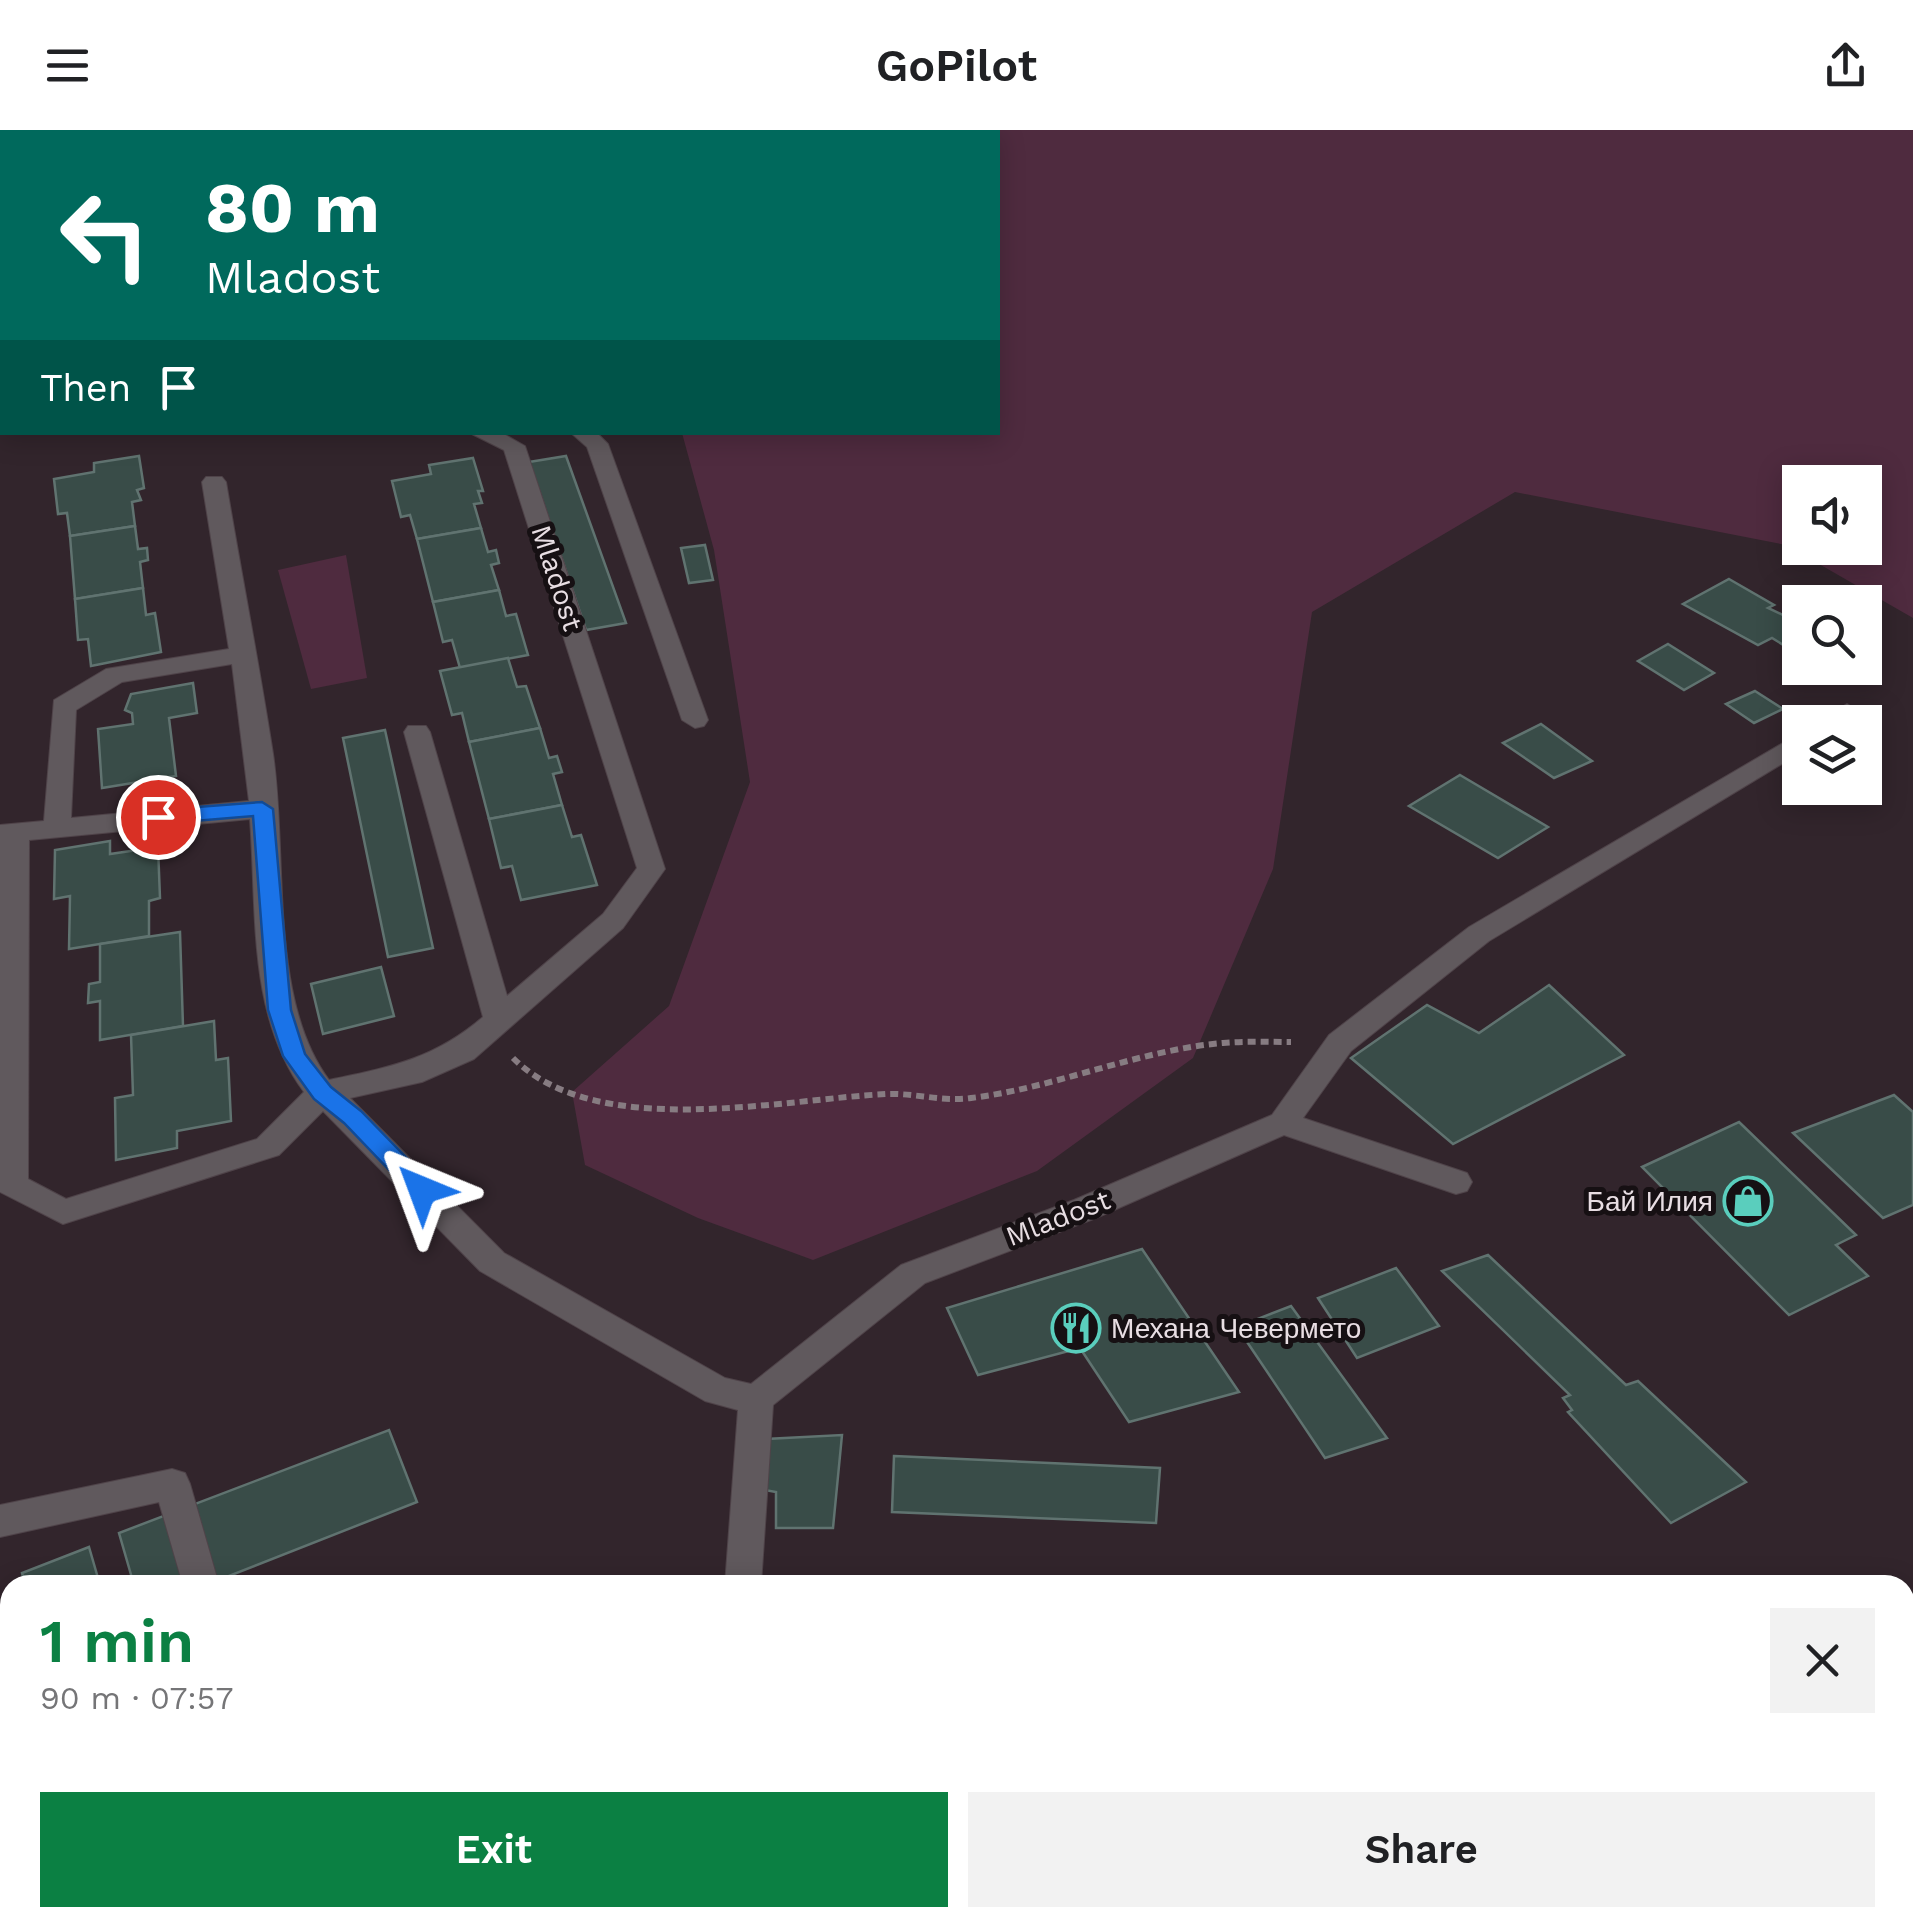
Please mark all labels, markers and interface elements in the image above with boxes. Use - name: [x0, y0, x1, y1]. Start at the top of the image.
- icon: menu: [40, 38, 95, 93]
- icon: share: [1818, 38, 1873, 93]
- text: GoPilot: [876, 39, 1037, 92]
- text: 80 m: [205, 167, 380, 249]
- icon: left: [40, 170, 170, 300]
- text: Mladost: [205, 251, 380, 304]
- icon: arrive: [151, 360, 206, 415]
- text: Then: [40, 366, 131, 410]
- map controls: [1782, 465, 1882, 805]
- button: sound: [1782, 465, 1882, 565]
- street label: Mladost: [524, 521, 590, 635]
- button: search: [1782, 585, 1882, 685]
- button: layers: [1782, 705, 1882, 805]
- pin: [116, 775, 201, 860]
- icon: arrive: [131, 790, 186, 845]
- position arrow: [370, 1138, 474, 1242]
- shop icon: Бай Илия: [1722, 1175, 1774, 1227]
- street label: Mladost: [1001, 1183, 1115, 1253]
- place label: Бай Илия: [1587, 1185, 1713, 1218]
- restaurant icon: Механа Чевермето: [1050, 1302, 1102, 1354]
- place label: Механа Чевермето: [1111, 1312, 1361, 1345]
- text: 1 min: [40, 1606, 194, 1677]
- button: close: [1770, 1608, 1875, 1713]
- text: 90 m · 07:57: [40, 1679, 233, 1717]
- button: Exit: [40, 1792, 948, 1907]
- button: Share: [968, 1792, 1875, 1907]

